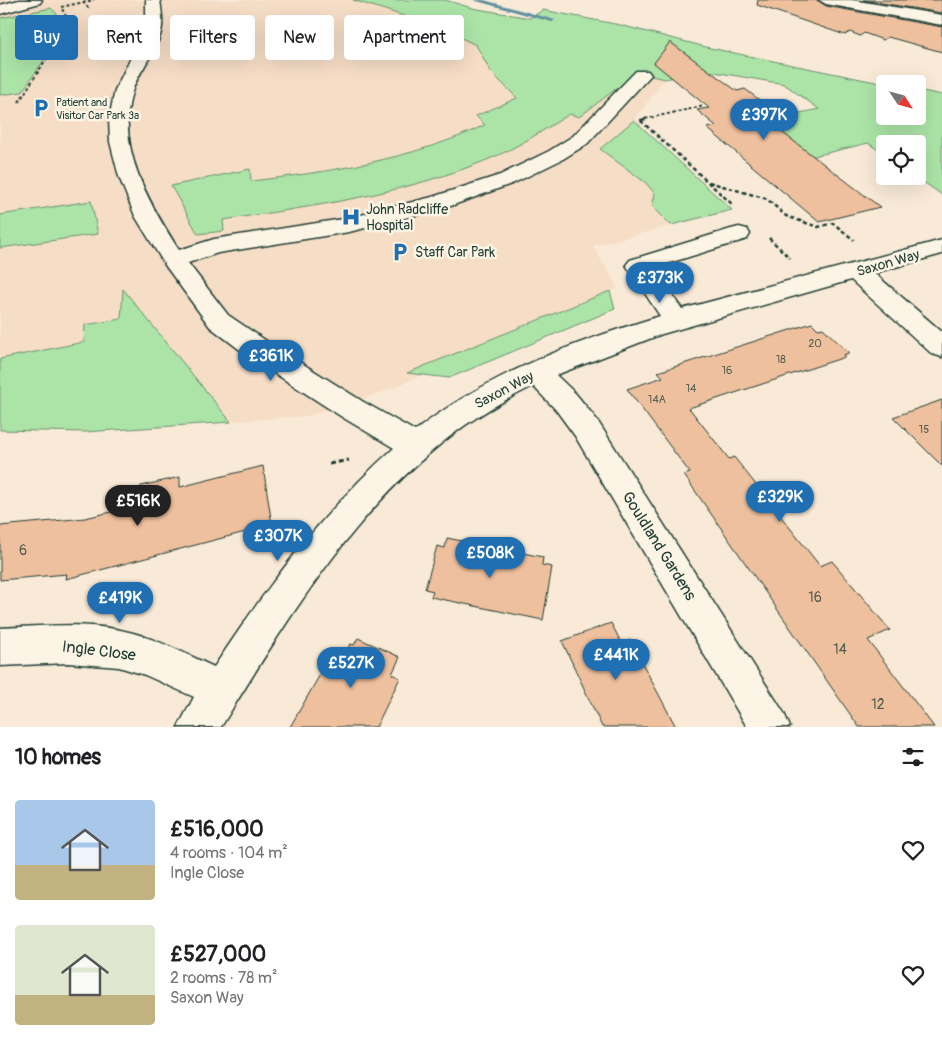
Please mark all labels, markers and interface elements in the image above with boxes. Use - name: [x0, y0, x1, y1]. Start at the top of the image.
- chip: Buy: [15, 15, 78, 60]
- chip: Rent: [88, 15, 160, 60]
- chip: Filters: [170, 15, 255, 60]
- chip: New: [265, 15, 334, 60]
- chip: Apartment: [344, 15, 464, 60]
- north arrow: [876, 75, 926, 125]
- map controls: [876, 75, 926, 185]
- place label: Patient and Visitor Car Park 3a: [56, 96, 139, 122]
- parking icon: Patient and Visitor Car Park 3a: [30, 97, 52, 119]
- pin: £397K: [729, 98, 799, 141]
- text: £397K: [741, 105, 787, 125]
- button: locate: [876, 135, 926, 185]
- place label: John Radcliffe Hospital: [366, 201, 448, 234]
- hospital icon: John Radcliffe Hospital: [340, 206, 362, 228]
- parking icon: Staff Car Park: [389, 241, 411, 263]
- place label: Staff Car Park: [415, 244, 495, 261]
- street label: Saxon Way: [855, 246, 921, 280]
- pin: £373K: [625, 262, 695, 304]
- text: £373K: [637, 268, 683, 288]
- house number: 20: [808, 337, 822, 350]
- pin: £361K: [236, 340, 306, 382]
- text: £361K: [249, 346, 293, 366]
- house number: 18: [776, 353, 786, 366]
- house number: 16: [722, 364, 732, 377]
- street label: Saxon Way: [472, 367, 536, 413]
- house number: 14: [686, 382, 697, 395]
- house number: 14A: [648, 393, 666, 406]
- house number: 15: [919, 423, 929, 436]
- pin: £329K: [745, 480, 815, 523]
- pin: £516K: [103, 484, 173, 527]
- text: £329K: [757, 487, 803, 507]
- street label: Gouldland Gardens: [617, 488, 701, 604]
- text: £516K: [116, 491, 160, 511]
- pin: £307K: [243, 520, 313, 562]
- text: £307K: [254, 526, 302, 546]
- pin: £508K: [455, 536, 525, 579]
- house number: 6: [19, 542, 27, 559]
- text: £508K: [466, 543, 514, 563]
- pin: £419K: [85, 582, 155, 624]
- text: £419K: [98, 588, 142, 608]
- house number: 16: [808, 589, 822, 606]
- street label: Ingle Close: [61, 637, 137, 665]
- pin: £441K: [581, 638, 651, 681]
- house number: 14: [833, 641, 847, 658]
- text: £441K: [594, 645, 638, 665]
- pin: £527K: [316, 646, 386, 689]
- text: £527K: [328, 653, 374, 673]
- house number: 12: [871, 696, 885, 713]
- icon: filters: [899, 743, 927, 771]
- text: 10 homes: [15, 744, 101, 771]
- text: £516,000: [170, 816, 264, 843]
- icon: home: [55, 820, 115, 880]
- icon: heart: [899, 836, 927, 864]
- text: 4 rooms · 104 m²: [170, 843, 288, 863]
- text: Ingle Close: [170, 863, 244, 883]
- text: £527,000: [170, 941, 266, 968]
- icon: home: [55, 945, 115, 1005]
- icon: heart: [899, 961, 927, 989]
- text: 2 rooms · 78 m²: [170, 968, 277, 988]
- text: Saxon Way: [170, 988, 244, 1008]

